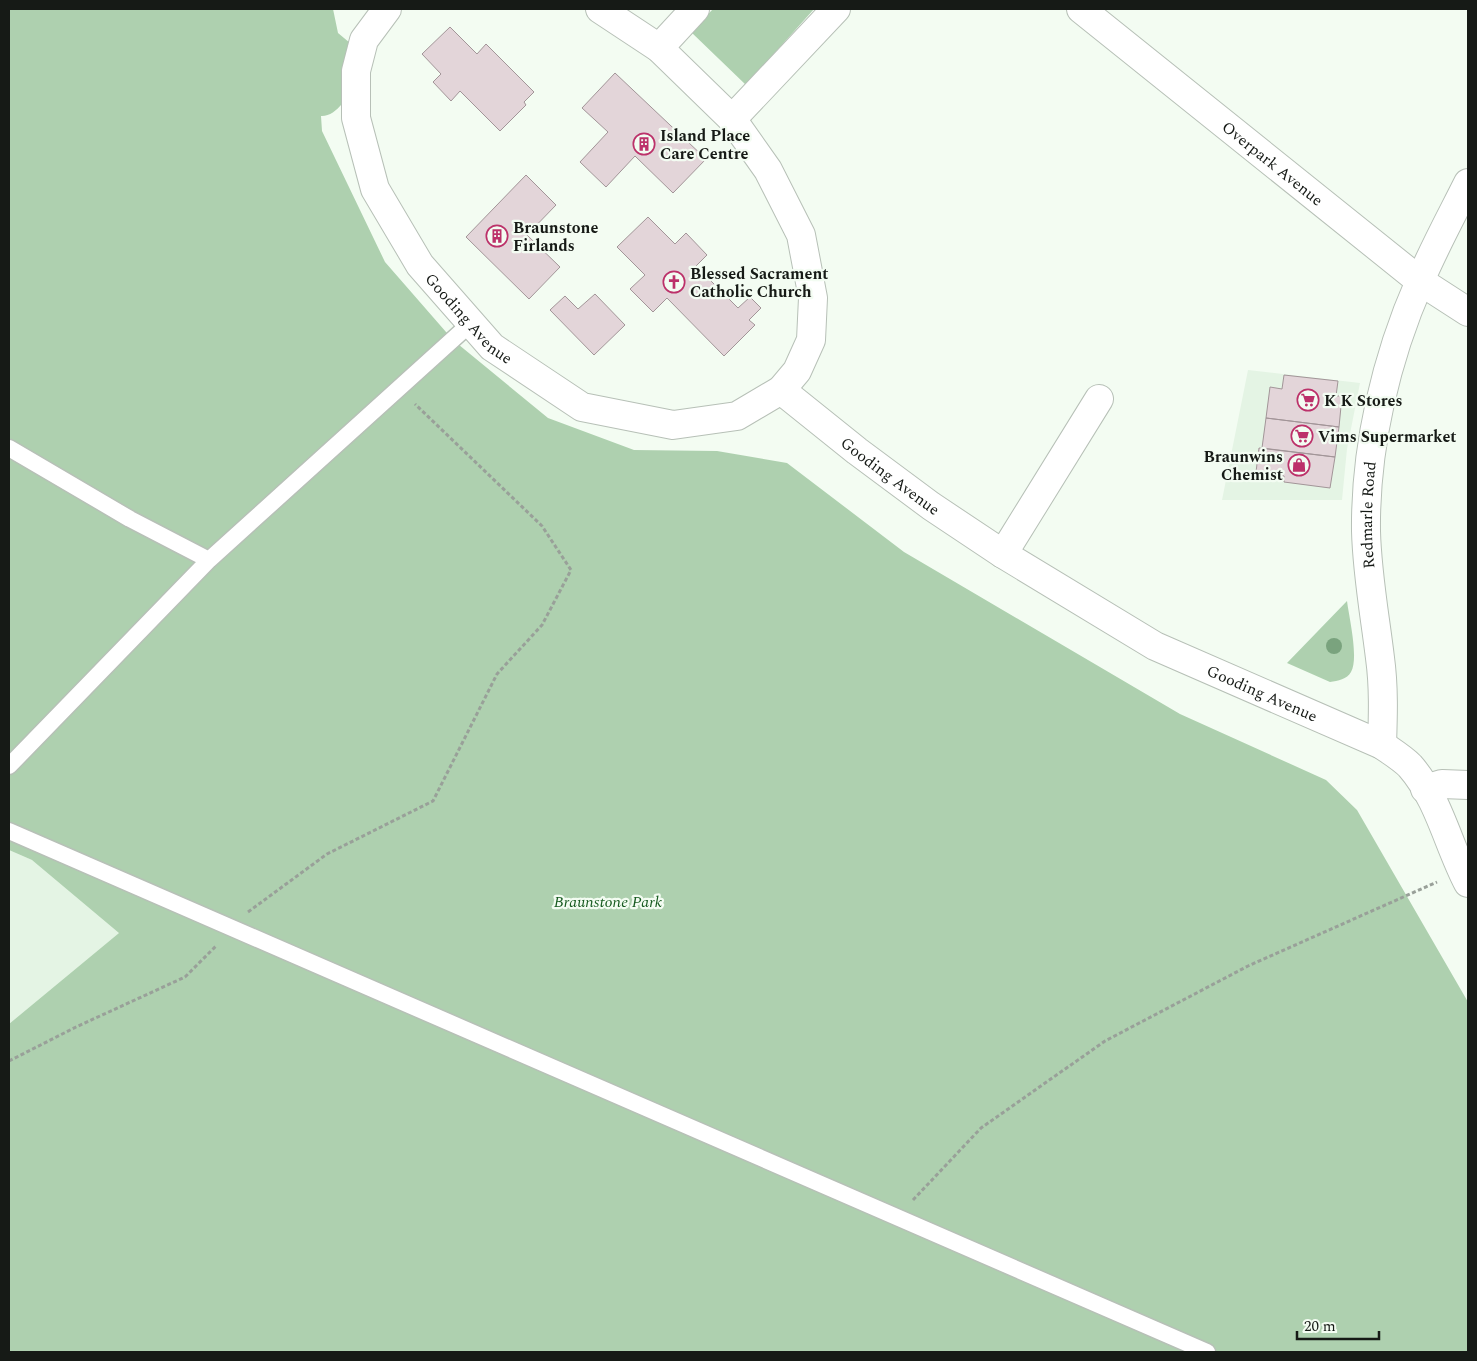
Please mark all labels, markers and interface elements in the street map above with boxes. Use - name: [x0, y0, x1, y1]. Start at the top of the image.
- street label: Overpark Avenue: [1216, 116, 1328, 212]
- place label: Island Place Care Centre: [660, 124, 750, 166]
- building icon: Island Place Care Centre: [632, 132, 656, 156]
- place label: Braunstone Firlands: [513, 216, 598, 258]
- building icon: Braunstone Firlands: [485, 224, 509, 248]
- place label: Blessed Sacrament Catholic Church: [690, 262, 828, 304]
- street label: Gooding Avenue: [419, 268, 517, 370]
- church icon: Blessed Sacrament Catholic Church: [662, 270, 686, 294]
- supermarket icon: K K Stores: [1296, 388, 1320, 412]
- place label: K K Stores: [1324, 389, 1403, 413]
- supermarket icon: Vims Supermarket: [1290, 424, 1314, 448]
- place label: Vims Supermarket: [1318, 425, 1457, 449]
- street label: Gooding Avenue: [835, 431, 944, 522]
- place label: Braunwins Chemist: [1203, 445, 1283, 487]
- shop icon: Braunwins Chemist: [1287, 453, 1311, 477]
- street label: Redmarle Road: [1355, 460, 1383, 570]
- street label: Gooding Avenue: [1203, 659, 1321, 728]
- park label: Braunstone Park: [554, 890, 663, 914]
- scale bar: [1297, 1308, 1380, 1340]
- text: 20 m: [1304, 1315, 1336, 1338]

